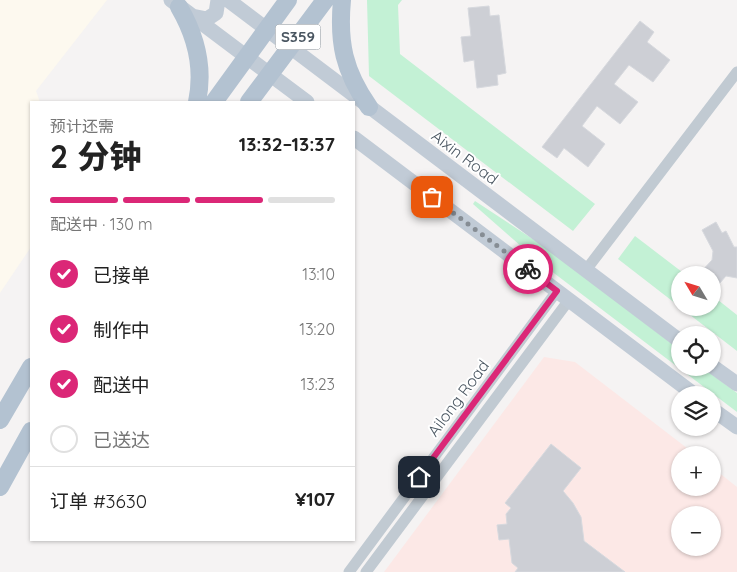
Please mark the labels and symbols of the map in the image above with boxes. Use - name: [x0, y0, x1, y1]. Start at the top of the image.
- road number: S359: [276, 24, 320, 50]
- street label: Aixin Road: [428, 125, 502, 189]
- pin: [411, 176, 453, 218]
- courier: [503, 244, 553, 294]
- north arrow: [671, 266, 721, 316]
- street label: Ailong Road: [423, 356, 493, 440]
- pin: [398, 456, 440, 498]

